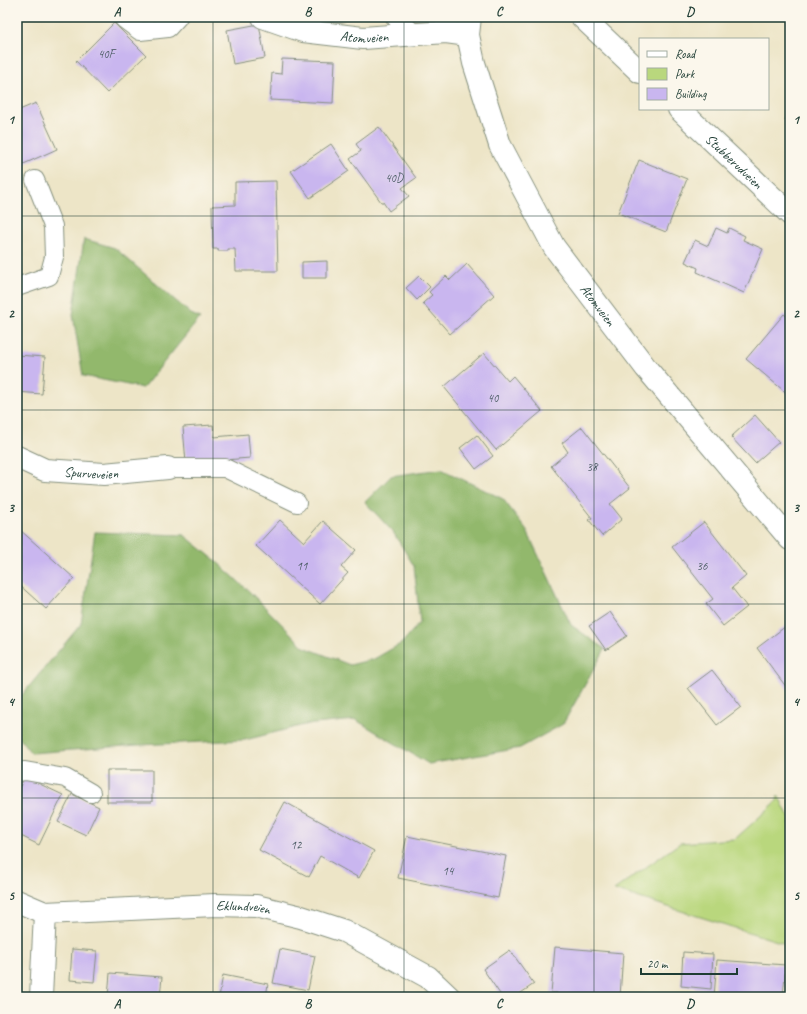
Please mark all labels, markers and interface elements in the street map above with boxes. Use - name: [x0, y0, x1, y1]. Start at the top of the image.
- text: A: [114, 4, 122, 20]
- text: B: [305, 4, 313, 20]
- text: C: [496, 4, 504, 20]
- text: D: [686, 4, 695, 20]
- street label: Atomveien: [339, 27, 389, 47]
- legend: [639, 38, 769, 110]
- house number: 40F: [98, 46, 117, 62]
- text: Road: [675, 46, 697, 62]
- text: Park: [675, 66, 696, 82]
- text: Building: [675, 86, 707, 102]
- text: 1: [8, 112, 16, 128]
- text: 1: [793, 112, 801, 128]
- street label: Stubberudveien: [702, 131, 766, 193]
- house number: 40D: [385, 170, 404, 186]
- street label: Atomveien: [576, 281, 619, 330]
- text: 2: [8, 306, 15, 322]
- text: 2: [793, 306, 800, 322]
- house number: 40: [488, 390, 500, 406]
- house number: 38: [587, 459, 599, 475]
- street label: Spurveveien: [63, 463, 120, 483]
- text: 3: [8, 500, 15, 516]
- text: 3: [793, 500, 800, 516]
- house number: 11: [297, 558, 308, 574]
- house number: 36: [697, 558, 708, 574]
- text: 4: [8, 694, 16, 710]
- text: 4: [793, 694, 801, 710]
- house number: 12: [291, 837, 303, 853]
- house number: 14: [443, 863, 455, 879]
- text: 5: [8, 888, 15, 904]
- text: 5: [793, 888, 800, 904]
- street label: Eklundveien: [216, 897, 273, 918]
- scale bar: [641, 950, 737, 976]
- text: 20 m: [647, 956, 669, 972]
- text: A: [114, 996, 122, 1012]
- text: B: [305, 996, 313, 1012]
- text: C: [496, 996, 504, 1012]
- text: D: [686, 996, 695, 1012]

